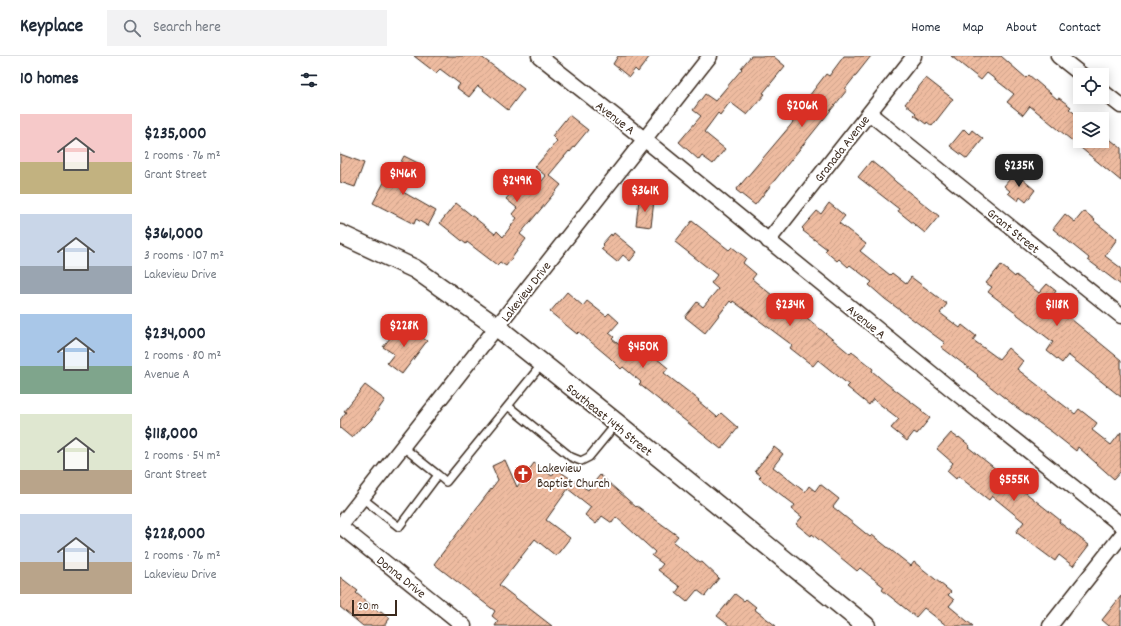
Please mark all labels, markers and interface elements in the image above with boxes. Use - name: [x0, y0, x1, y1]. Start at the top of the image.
- search box: [107, 10, 387, 46]
- text: Keyplace: [20, 14, 83, 41]
- icon: search: [121, 17, 143, 39]
- text: Search here: [153, 17, 221, 39]
- text: Home: [911, 18, 940, 38]
- text: Map: [962, 18, 984, 38]
- text: About: [1006, 18, 1037, 38]
- text: Contact: [1059, 18, 1101, 38]
- text: 10 homes: [20, 68, 79, 92]
- map controls: [1073, 68, 1109, 148]
- button: locate: [1073, 68, 1109, 104]
- icon: filters: [298, 69, 320, 91]
- pin: $206K: [774, 94, 830, 128]
- street label: Avenue A: [591, 97, 638, 141]
- text: $206K: [786, 97, 818, 116]
- street label: Granada Avenue: [811, 112, 875, 187]
- button: layers: [1073, 112, 1109, 148]
- text: $235,000: [144, 123, 207, 147]
- icon: home: [52, 130, 100, 178]
- text: 2 rooms · 76 m²: [144, 147, 220, 166]
- pin: $235K: [991, 154, 1047, 188]
- text: $235K: [1004, 157, 1034, 176]
- pin: $146K: [375, 162, 431, 196]
- text: $146K: [389, 165, 417, 184]
- text: Grant Street: [144, 166, 207, 185]
- pin: $249K: [489, 169, 545, 203]
- text: $249K: [502, 172, 532, 191]
- pin: $361K: [617, 179, 673, 213]
- text: $361K: [631, 182, 659, 201]
- street label: Grant Street: [982, 205, 1043, 259]
- text: $361,000: [144, 223, 203, 247]
- icon: home: [52, 230, 100, 278]
- text: 3 rooms · 107 m²: [144, 247, 224, 266]
- street label: Lakeview Drive: [497, 258, 557, 327]
- text: Lakeview Drive: [144, 266, 216, 285]
- pin: $234K: [762, 293, 818, 327]
- pin: $118K: [1029, 293, 1085, 327]
- text: $234K: [775, 296, 805, 315]
- text: $118K: [1045, 296, 1069, 315]
- street label: Avenue A: [842, 301, 889, 345]
- pin: $228K: [376, 314, 432, 348]
- text: $228K: [389, 317, 419, 336]
- text: $234,000: [144, 323, 206, 347]
- icon: home: [52, 330, 100, 378]
- pin: $450K: [615, 335, 671, 369]
- text: $450K: [627, 338, 659, 357]
- text: 2 rooms · 80 m²: [144, 347, 221, 366]
- text: Avenue A: [144, 366, 190, 385]
- street label: Southeast 14th Street: [561, 380, 656, 462]
- text: $118,000: [144, 423, 198, 447]
- icon: home: [52, 430, 100, 478]
- text: 2 rooms · 54 m²: [144, 447, 220, 466]
- place label: Lakeview Baptist Church: [537, 460, 610, 494]
- church icon: Lakeview Baptist Church: [512, 463, 534, 485]
- text: Grant Street: [144, 466, 207, 485]
- pin: $555K: [986, 468, 1042, 502]
- text: $555K: [999, 471, 1029, 490]
- text: $228,000: [144, 523, 205, 547]
- icon: home: [52, 530, 100, 578]
- text: 2 rooms · 76 m²: [144, 547, 220, 566]
- street label: Donna Drive: [372, 552, 429, 604]
- text: Lakeview Drive: [144, 566, 216, 585]
- scale bar: [352, 598, 397, 617]
- text: 20 m: [358, 599, 379, 615]

